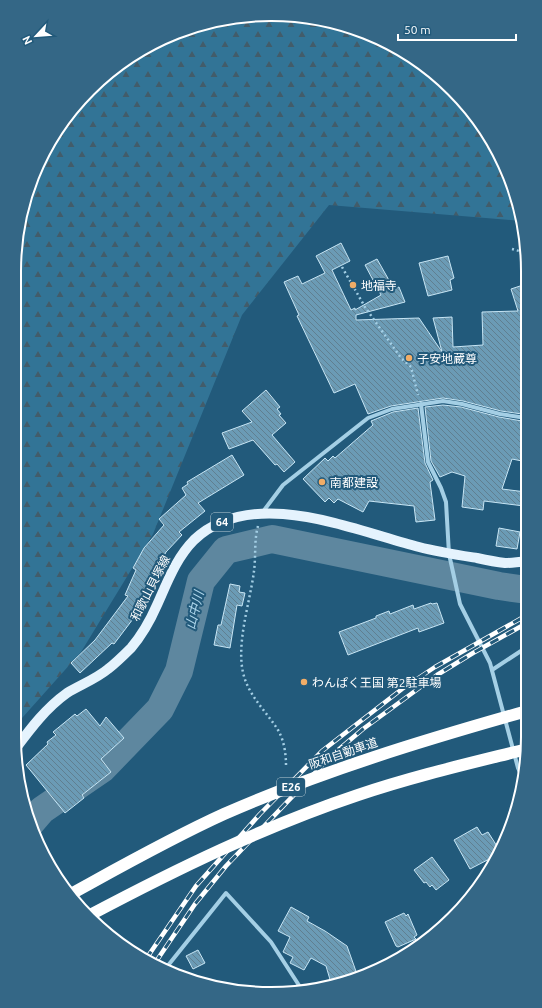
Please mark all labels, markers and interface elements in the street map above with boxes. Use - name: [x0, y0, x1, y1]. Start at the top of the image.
- north arrow: [16, 16, 56, 56]
- scale bar: [398, 16, 516, 42]
- text: 50 m: [404, 23, 431, 36]
- text: N: [20, 34, 34, 47]
- place label: 地福寺: [361, 279, 397, 292]
- marker: 地福寺: [348, 280, 358, 290]
- place label: 子安地蔵尊: [417, 352, 477, 365]
- marker: 子安地蔵尊: [404, 353, 414, 363]
- place label: 南都建設: [330, 476, 378, 489]
- marker: 南都建設: [317, 477, 327, 487]
- road number: 64: [211, 513, 233, 531]
- street label: 和歌山貝塚線: [128, 553, 172, 623]
- water label: 山中川: [182, 587, 206, 631]
- place label: わんぱく王国 第2駐車場: [312, 676, 442, 689]
- marker: わんぱく王国 第2駐車場: [299, 677, 309, 687]
- street label: 阪和自動車道: [307, 735, 379, 771]
- road number: E26: [277, 778, 305, 796]

